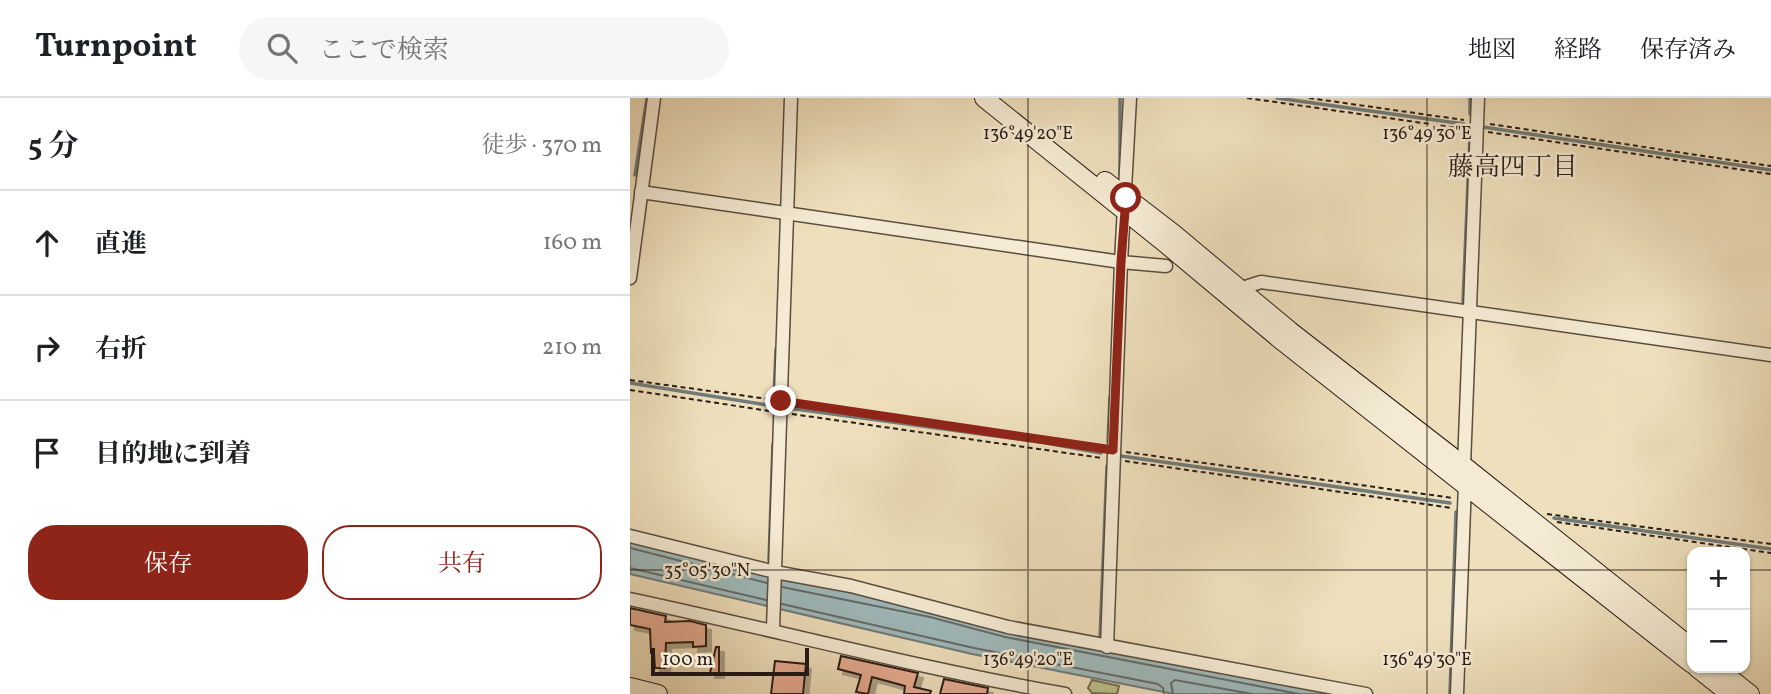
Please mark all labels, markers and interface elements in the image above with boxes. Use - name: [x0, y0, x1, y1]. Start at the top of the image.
- search box: [239, 17, 729, 80]
- text: Turnpoint: [35, 25, 197, 71]
- icon: search: [263, 29, 301, 67]
- text: ここで検索: [319, 33, 449, 69]
- text: 地図: [1468, 34, 1516, 68]
- text: 経路: [1554, 34, 1602, 68]
- text: 保存済み: [1640, 34, 1736, 68]
- text: 136°49'20"E: [983, 122, 1073, 147]
- text: 136°49'30"E: [1382, 122, 1472, 147]
- text: 5 分: [28, 126, 78, 168]
- text: 徒歩 · 370 m: [481, 130, 602, 162]
- district label: 藤高四丁目: [1448, 150, 1578, 186]
- route start: [1110, 182, 1141, 213]
- icon: ahead: [28, 224, 66, 262]
- text: 直進: [95, 227, 147, 263]
- text: 160 m: [543, 227, 602, 259]
- icon: right: [28, 329, 66, 367]
- text: 右折: [95, 332, 147, 368]
- text: 210 m: [542, 332, 602, 364]
- route end: [765, 385, 796, 416]
- icon: arrive: [28, 434, 66, 472]
- text: 目的地に到着: [95, 437, 251, 473]
- button: 保存: [28, 525, 308, 600]
- button: 共有: [322, 525, 602, 600]
- map controls: [1687, 547, 1750, 673]
- button: +: [1687, 547, 1750, 610]
- text: 35°05'30"N: [664, 559, 750, 584]
- button: −: [1687, 610, 1750, 673]
- scale bar: [651, 645, 808, 677]
- text: 100 m: [662, 647, 713, 673]
- text: 136°49'20"E: [983, 648, 1073, 673]
- text: 136°49'30"E: [1382, 648, 1472, 673]

